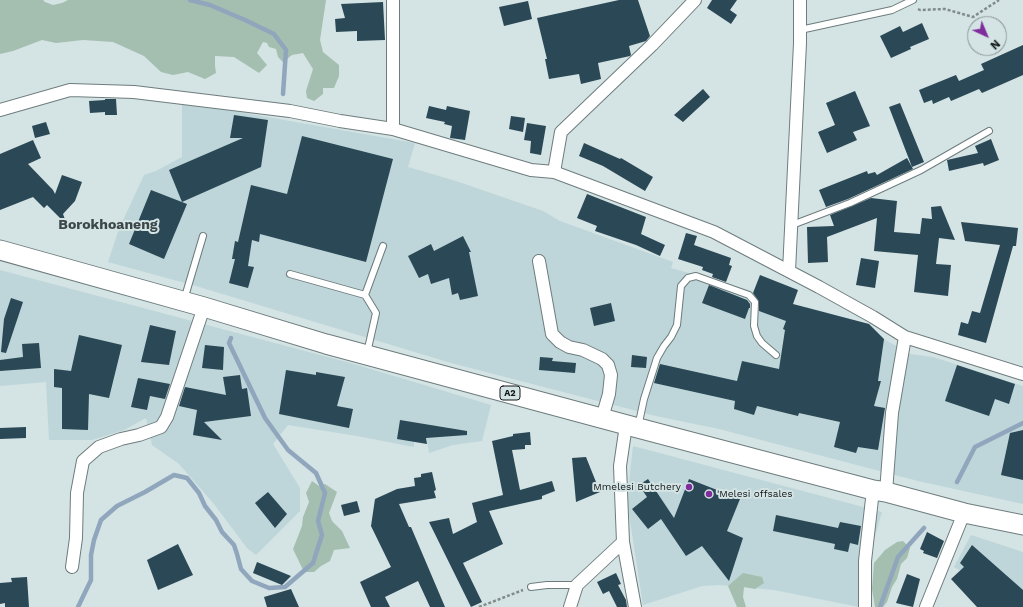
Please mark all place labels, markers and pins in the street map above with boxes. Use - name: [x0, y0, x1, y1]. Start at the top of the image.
- place label: Mmelesi Butchery: [593, 481, 681, 493]
- marker: Mmelesi Butchery: [684, 482, 694, 492]
- place label: 'Melesi offsales: [717, 488, 793, 500]
- marker: 'Melesi offsales: [704, 489, 714, 499]

